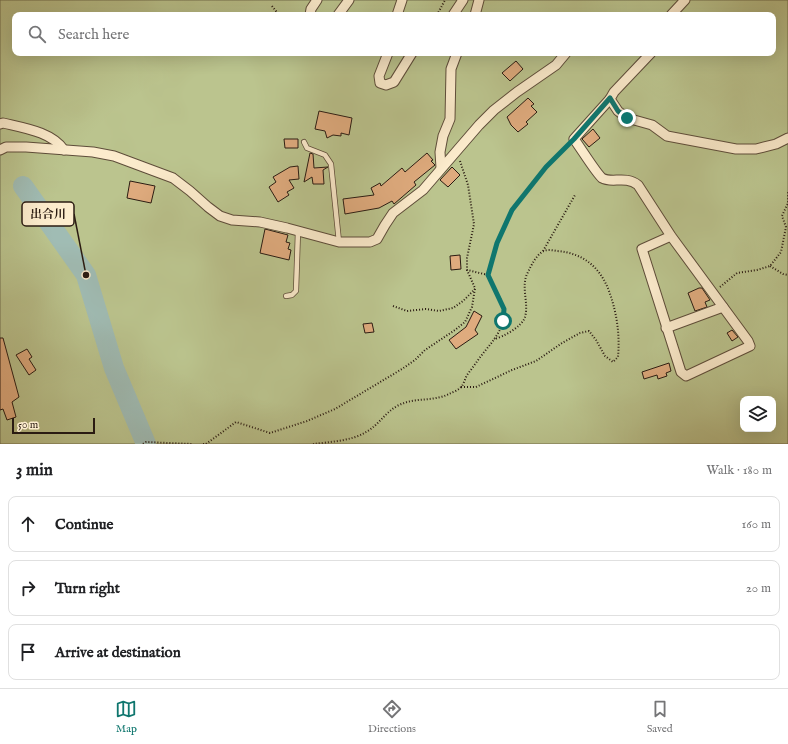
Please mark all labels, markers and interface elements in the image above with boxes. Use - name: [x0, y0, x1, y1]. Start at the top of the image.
- search box: [12, 12, 776, 56]
- icon: search: [26, 23, 48, 45]
- text: Search here: [58, 25, 129, 44]
- route end: [618, 109, 636, 127]
- callout: 出合川: [22, 202, 74, 226]
- text: 出合川: [30, 207, 66, 222]
- route start: [494, 312, 512, 330]
- map controls: [740, 396, 776, 432]
- button: layers: [740, 396, 776, 432]
- scale bar: [12, 416, 95, 435]
- text: 50 m: [18, 418, 38, 432]
- text: 3 min: [16, 460, 53, 481]
- text: Walk · 180 m: [707, 462, 772, 479]
- icon: ahead: [17, 513, 39, 535]
- text: Continue: [55, 515, 113, 534]
- text: 160 m: [741, 516, 771, 533]
- icon: right: [17, 577, 39, 599]
- text: Turn right: [55, 579, 120, 598]
- text: 20 m: [746, 580, 771, 597]
- icon: arrive: [17, 641, 39, 663]
- text: Arrive at destination: [55, 643, 181, 662]
- tab: Map: [115, 698, 137, 736]
- tab: Directions: [368, 698, 416, 736]
- tab: Saved: [647, 698, 673, 736]

